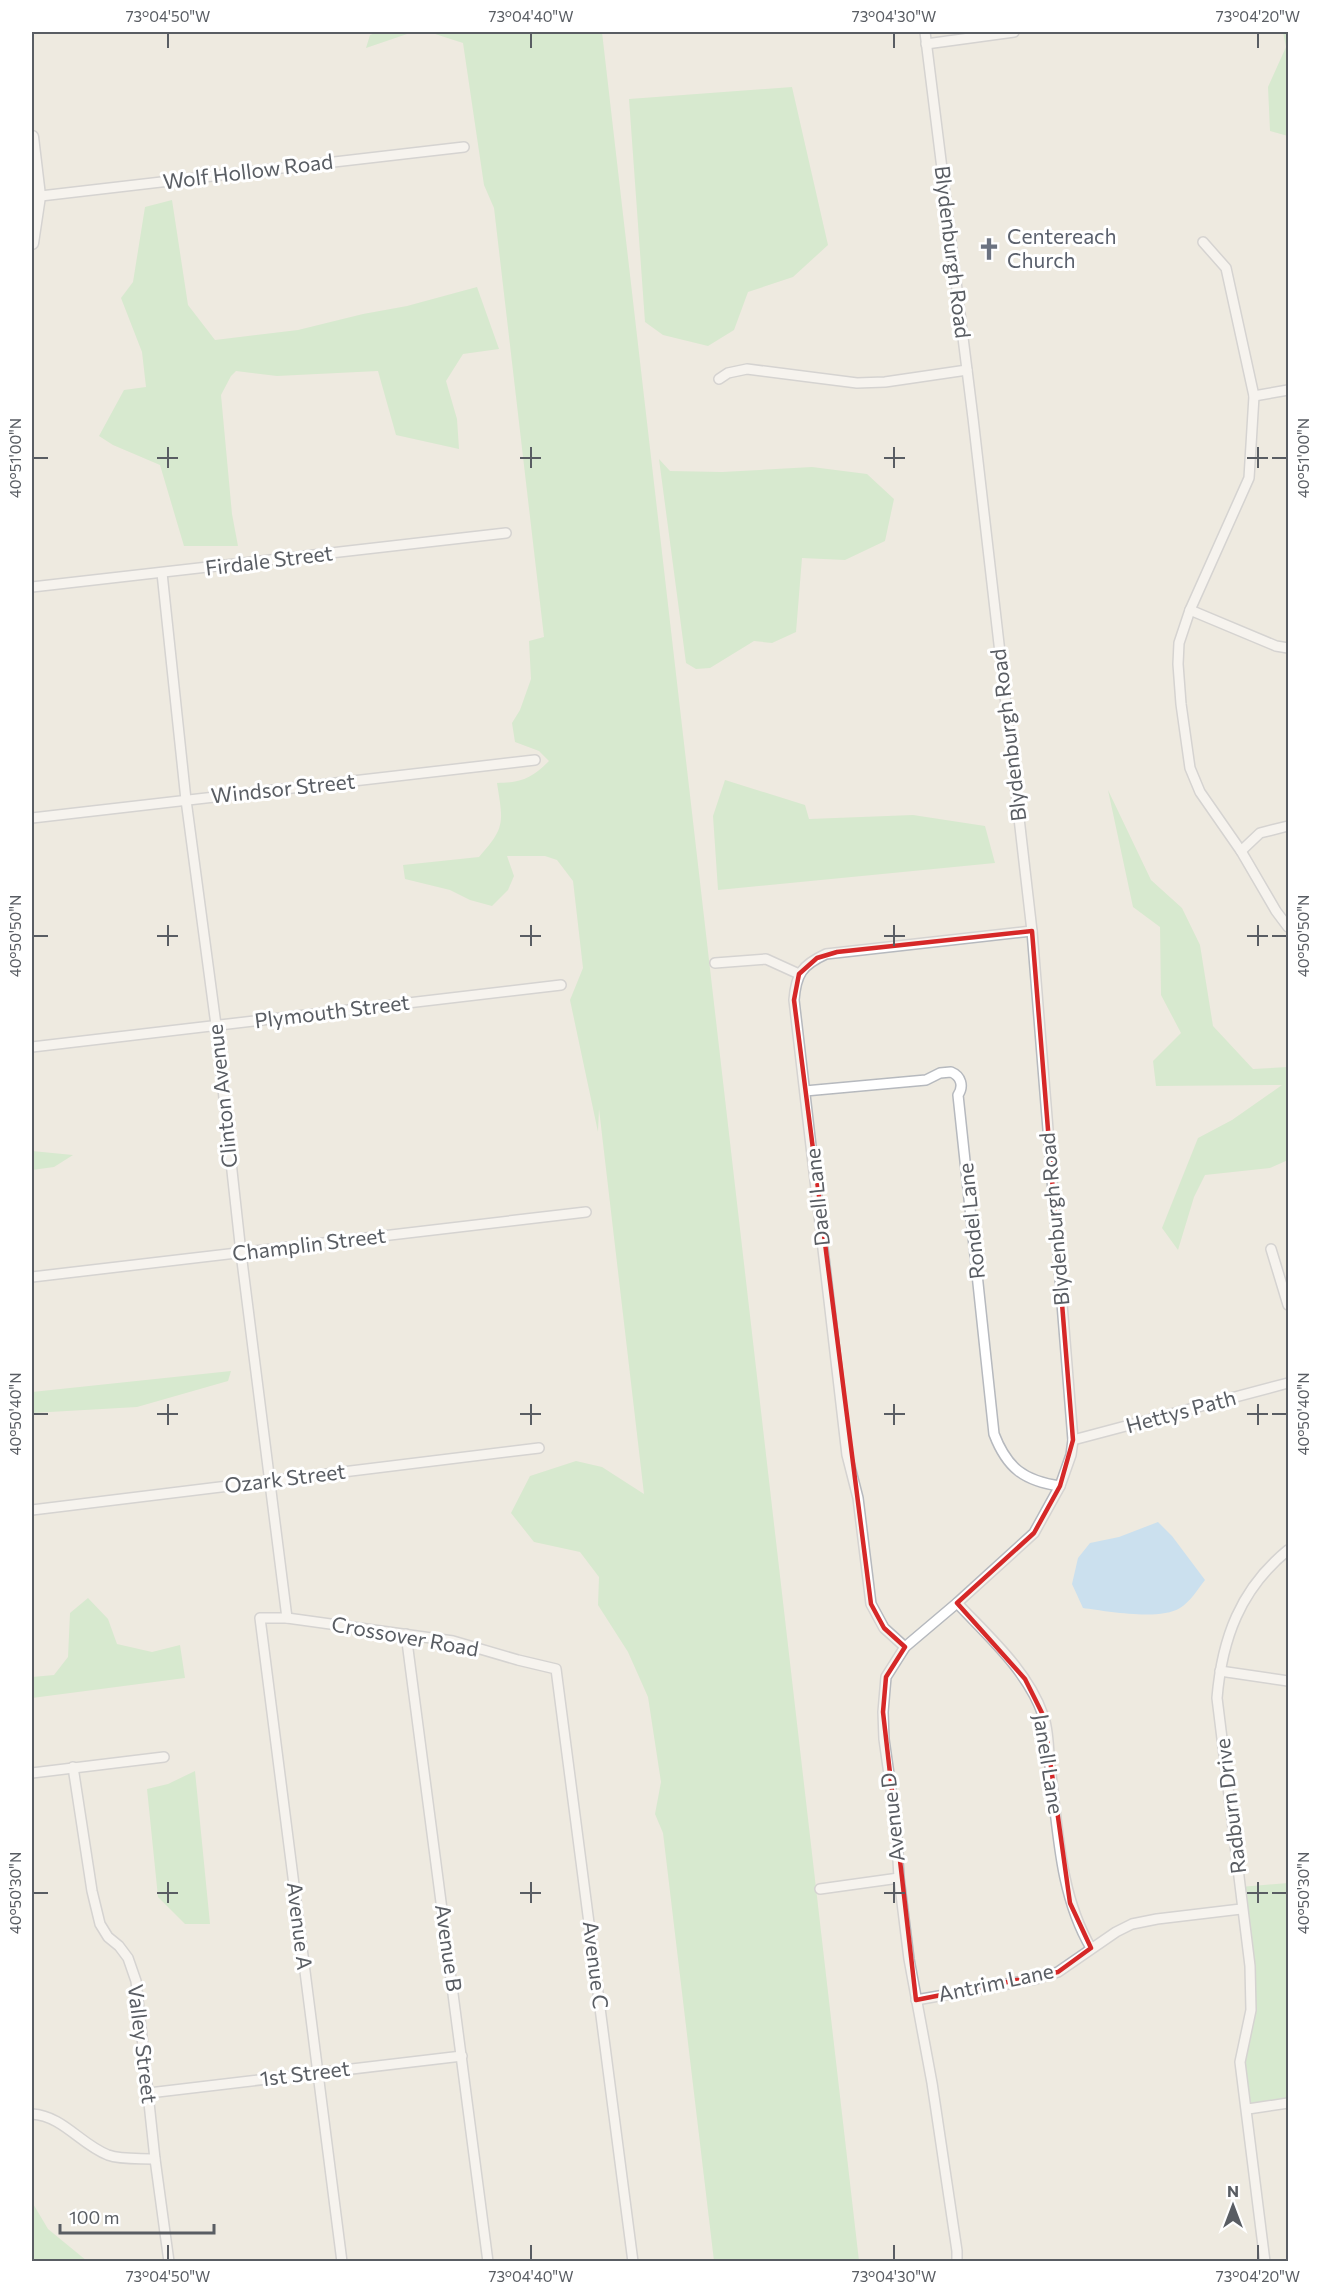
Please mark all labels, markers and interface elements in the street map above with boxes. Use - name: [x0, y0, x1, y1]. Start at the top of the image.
- text: 73°04'50"W: [126, 7, 210, 25]
- text: 73°04'40"W: [489, 7, 573, 25]
- text: 73°04'30"W: [852, 7, 936, 25]
- text: 73°04'20"W: [1216, 7, 1300, 25]
- street label: Wolf Hollow Road: [161, 148, 334, 193]
- street label: Blydenburgh Road: [930, 164, 976, 340]
- place label: Centereach Church: [1007, 223, 1117, 272]
- church icon: Centereach Church: [976, 236, 1002, 262]
- text: 40°51'00"N: [6, 418, 24, 498]
- text: 40°51'00"N: [1294, 418, 1312, 498]
- street label: Firdale Street: [204, 539, 334, 580]
- street label: Blydenburgh Road: [985, 647, 1031, 823]
- street label: Windsor Street: [210, 768, 356, 808]
- text: 40°50'50"N: [6, 895, 24, 977]
- text: 40°50'50"N: [1294, 895, 1312, 977]
- street label: Plymouth Street: [253, 989, 411, 1032]
- street label: Clinton Avenue: [202, 1023, 241, 1169]
- street label: Blydenburgh Road: [1033, 1131, 1074, 1307]
- street label: Daell Lane: [799, 1147, 834, 1247]
- street label: Rondel Lane: [952, 1162, 989, 1280]
- street label: Champlin Street: [231, 1222, 387, 1265]
- text: 40°50'40"N: [6, 1373, 24, 1455]
- text: 40°50'40"N: [1294, 1373, 1312, 1455]
- street label: Hettys Path: [1123, 1384, 1238, 1437]
- street label: Ozark Street: [223, 1458, 347, 1497]
- street label: Crossover Road: [330, 1610, 481, 1661]
- street label: Janell Lane: [1029, 1712, 1070, 1816]
- street label: Radburn Drive: [1209, 1737, 1250, 1875]
- street label: Avenue D: [874, 1771, 909, 1863]
- text: 40°50'30"N: [6, 1852, 24, 1934]
- text: 40°50'30"N: [1294, 1852, 1312, 1934]
- street label: Avenue A: [283, 1880, 318, 1971]
- street label: Avenue B: [431, 1903, 468, 1993]
- street label: Avenue C: [579, 1919, 614, 2010]
- street label: Antrim Lane: [936, 1957, 1056, 2006]
- street label: Valley Street: [124, 1983, 163, 2105]
- street label: 1st Street: [258, 2055, 351, 2090]
- north arrow: [1203, 2176, 1263, 2236]
- text: N: [1227, 2181, 1239, 2200]
- scale bar: [60, 2197, 214, 2235]
- text: 100 m: [69, 2206, 119, 2228]
- text: 73°04'50"W: [126, 2267, 210, 2285]
- text: 73°04'40"W: [489, 2267, 573, 2285]
- text: 73°04'30"W: [852, 2267, 936, 2285]
- text: 73°04'20"W: [1216, 2267, 1300, 2285]

